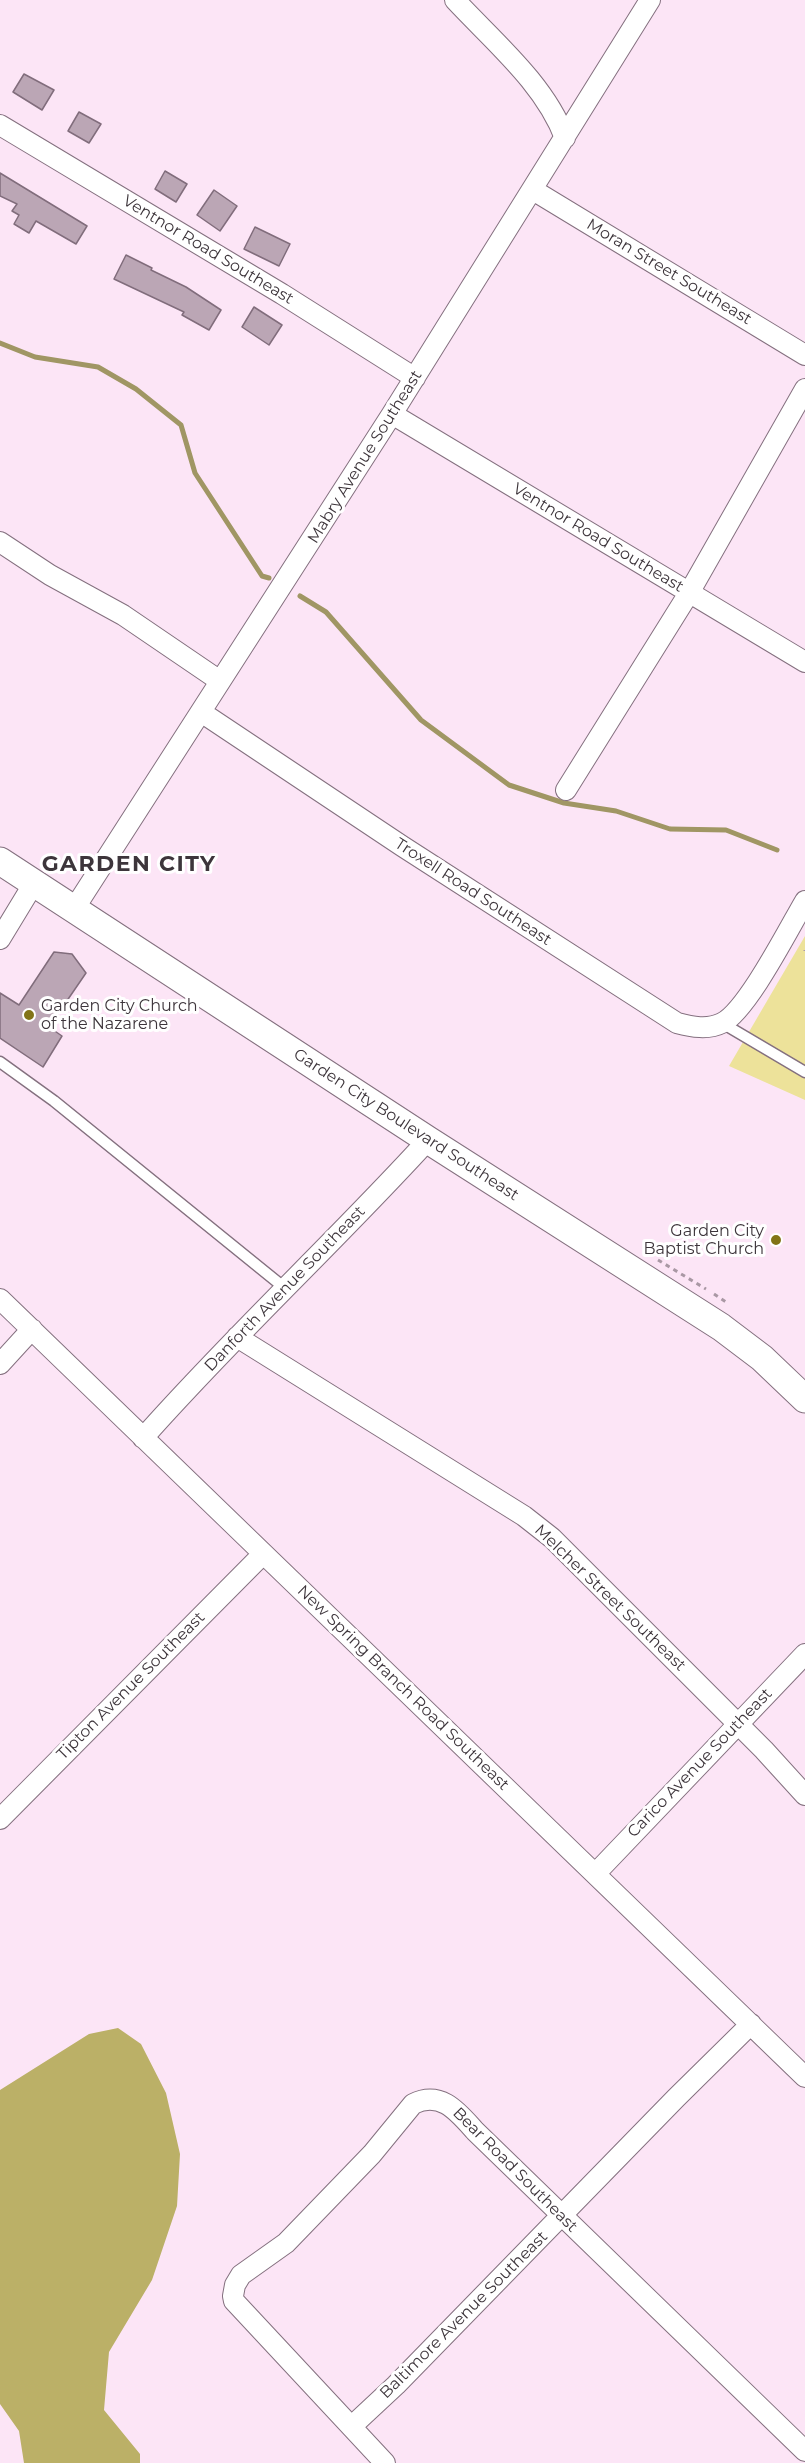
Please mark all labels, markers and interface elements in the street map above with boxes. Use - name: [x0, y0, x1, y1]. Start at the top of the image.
- street label: Ventnor Road Southeast: [119, 191, 297, 309]
- street label: Moran Street Southeast: [583, 215, 755, 329]
- street label: Mabry Avenue Southeast: [304, 367, 426, 547]
- street label: Ventnor Road Southeast: [509, 479, 687, 597]
- street label: Troxell Road Southeast: [391, 834, 555, 950]
- district label: GARDEN CITY: [42, 852, 216, 878]
- place label: Garden City Church of the Nazarene: [41, 996, 198, 1034]
- marker: Garden City Church of the Nazarene: [22, 1008, 36, 1022]
- street label: Garden City Boulevard Southeast: [290, 1045, 522, 1205]
- street label: Danforth Avenue Southeast: [201, 1202, 369, 1376]
- place label: Garden City Baptist Church: [644, 1221, 764, 1259]
- marker: Garden City Baptist Church: [769, 1233, 783, 1247]
- street label: Melcher Street Southeast: [530, 1521, 690, 1675]
- street label: New Spring Branch Road Southeast: [293, 1581, 513, 1795]
- street label: Tipton Avenue Southeast: [53, 1608, 209, 1764]
- street label: Carico Avenue Southeast: [624, 1684, 776, 1842]
- street label: Bear Road Southeast: [449, 2104, 581, 2236]
- street label: Baltimore Avenue Southeast: [376, 2227, 552, 2403]

